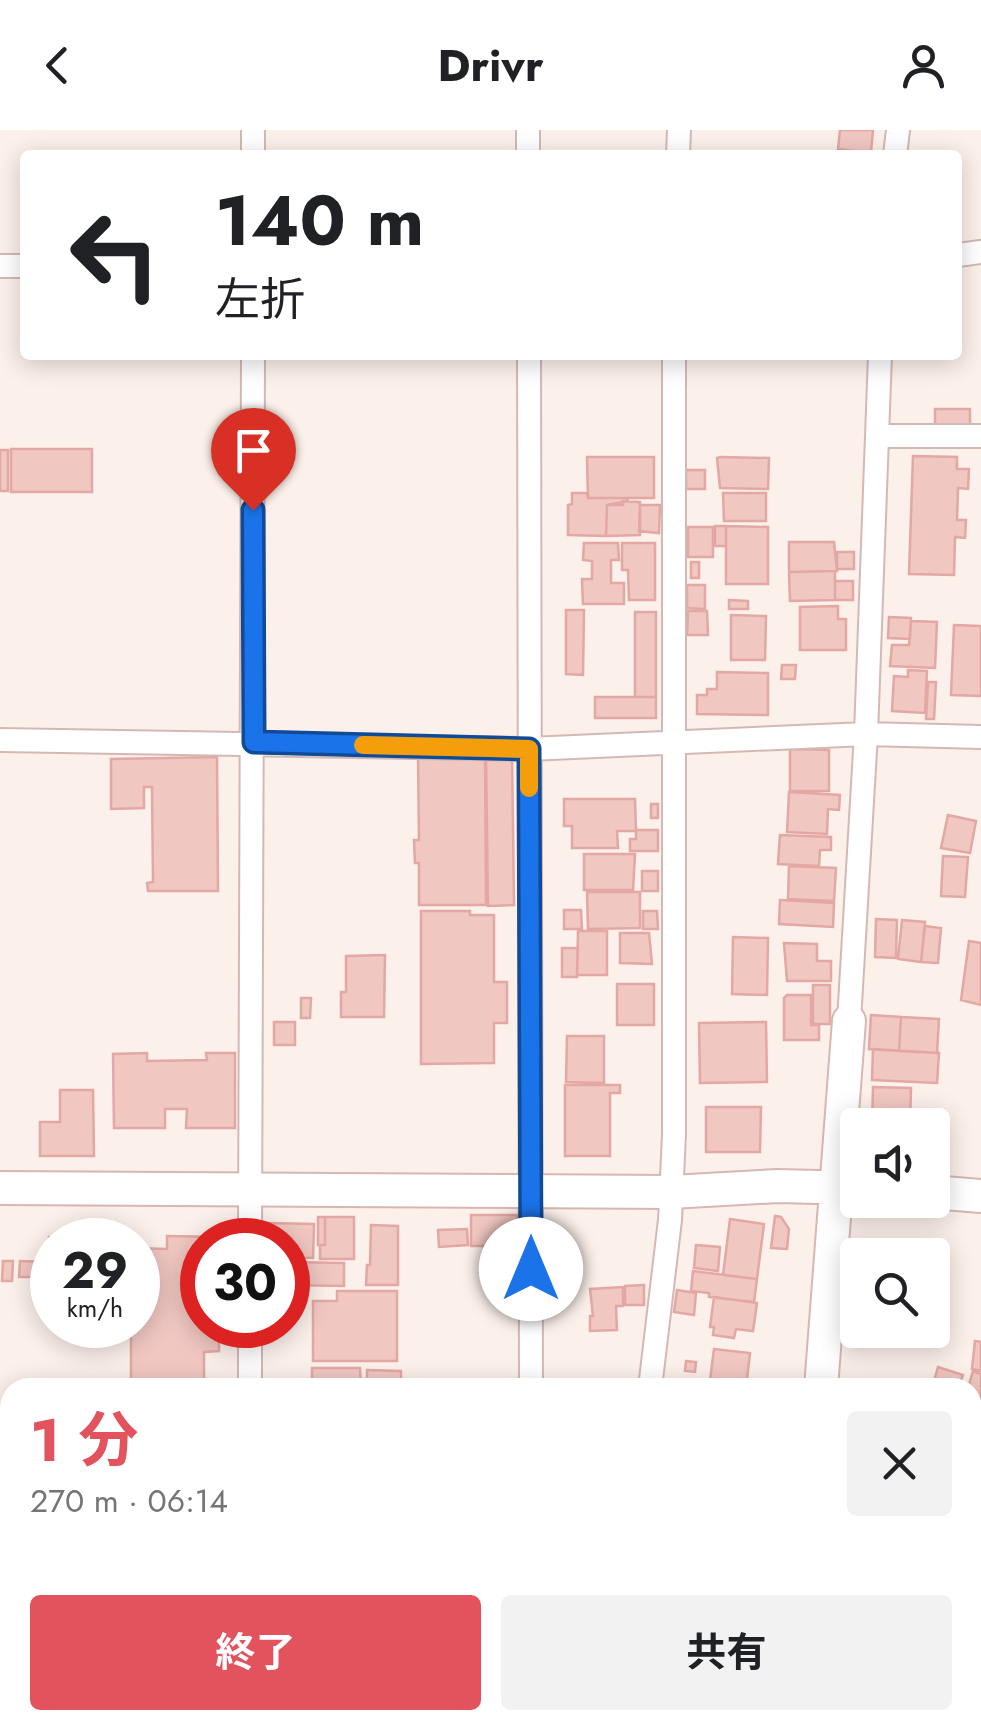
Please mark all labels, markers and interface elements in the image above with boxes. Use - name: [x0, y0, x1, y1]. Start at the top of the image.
- text: Drivr: [437, 33, 544, 98]
- icon: back: [30, 38, 85, 93]
- icon: person: [896, 38, 951, 93]
- text: 140 m: [215, 170, 424, 271]
- icon: left: [50, 190, 180, 320]
- text: 左折: [215, 267, 305, 332]
- pin: [211, 408, 296, 511]
- icon: arrive: [226, 423, 281, 478]
- map controls: [840, 1108, 950, 1348]
- button: sound: [840, 1108, 950, 1218]
- position arrow: [479, 1217, 583, 1321]
- speed limit sign: 30: [180, 1218, 310, 1348]
- text: 29: [62, 1234, 128, 1307]
- button: search: [840, 1238, 950, 1348]
- text: km/h: [67, 1290, 123, 1326]
- text: 1 分: [30, 1397, 139, 1484]
- button: close: [847, 1411, 952, 1516]
- text: 270 m · 06:14: [30, 1478, 228, 1524]
- button: 終了: [30, 1595, 481, 1710]
- button: 共有: [501, 1595, 952, 1710]

